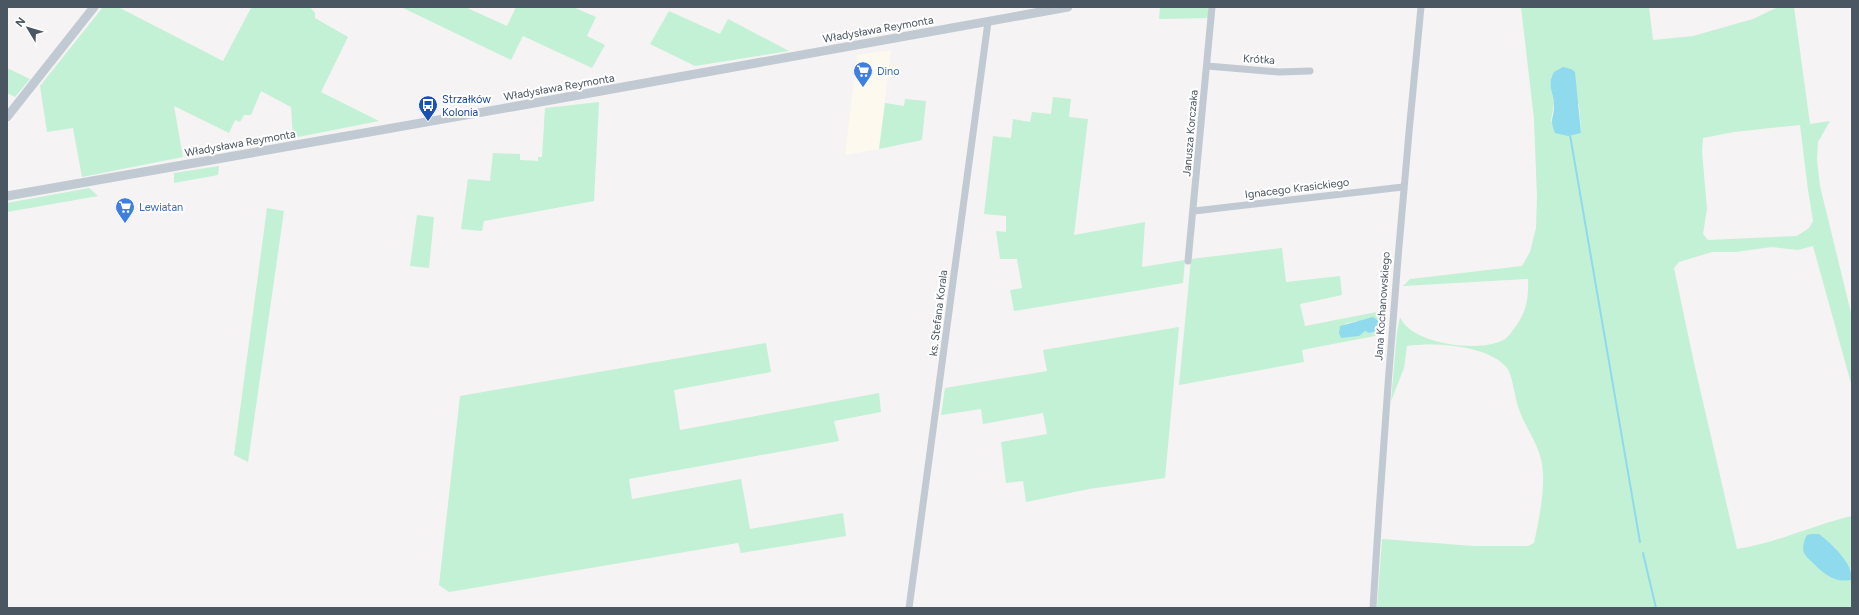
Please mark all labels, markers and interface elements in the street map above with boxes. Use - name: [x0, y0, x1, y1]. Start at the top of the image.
- north arrow: [8, 8, 48, 48]
- street label: Władysława Reymonta: [822, 13, 934, 46]
- text: N: [13, 15, 28, 30]
- street label: Krótka: [1243, 52, 1275, 67]
- supermarket icon: Dino: [852, 60, 874, 88]
- place label: Dino: [877, 65, 900, 78]
- street label: Władysława Reymonta: [503, 71, 615, 104]
- street label: Janusza Korczaka: [1180, 89, 1201, 177]
- place label: Strzałków Kolonia: [442, 93, 491, 119]
- bus stop icon: Strzałków Kolonia: [417, 94, 439, 122]
- street label: Władysława Reymonta: [184, 127, 296, 160]
- street label: Ignacego Krasickiego: [1244, 176, 1350, 201]
- supermarket icon: Lewiatan: [114, 196, 136, 224]
- place label: Lewiatan: [139, 201, 183, 214]
- street label: Jana Kochanowskiego: [1372, 251, 1393, 361]
- street label: ks. Stefana Korala: [927, 269, 950, 357]

